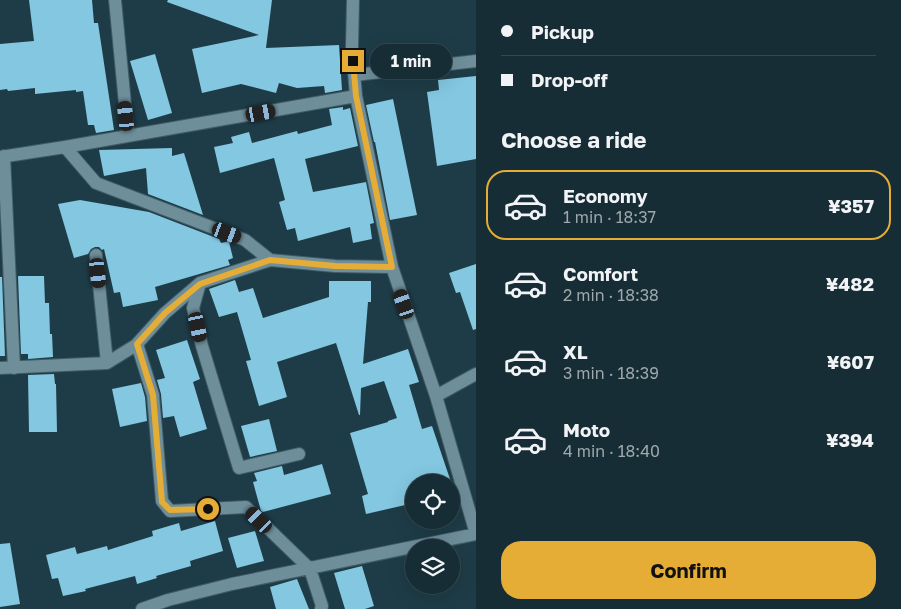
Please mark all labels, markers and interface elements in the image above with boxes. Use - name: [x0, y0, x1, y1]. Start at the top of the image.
- text: Pickup: [531, 20, 594, 43]
- callout: 1 min: [370, 44, 453, 78]
- route end: [342, 50, 364, 72]
- text: 1 min: [391, 51, 431, 71]
- text: Drop-off: [531, 68, 608, 91]
- car: [116, 100, 135, 132]
- car: [244, 103, 277, 123]
- text: Choose a ride: [501, 126, 647, 153]
- icon: car: [503, 183, 548, 228]
- text: Economy: [563, 184, 648, 207]
- text: ¥357: [828, 194, 874, 217]
- text: 1 min · 18:37: [563, 207, 656, 227]
- car: [210, 221, 243, 245]
- car: [88, 257, 107, 289]
- icon: car: [503, 261, 548, 306]
- text: Comfort: [563, 262, 638, 285]
- text: ¥482: [826, 272, 874, 295]
- text: 2 min · 18:38: [563, 285, 659, 305]
- car: [392, 287, 415, 321]
- car: [187, 311, 208, 343]
- icon: car: [503, 339, 548, 384]
- text: XL: [563, 340, 588, 363]
- text: ¥607: [827, 350, 874, 373]
- text: 3 min · 18:39: [563, 363, 659, 383]
- icon: car: [503, 417, 548, 462]
- text: Moto: [563, 418, 610, 441]
- text: ¥394: [826, 428, 874, 451]
- text: 4 min · 18:40: [563, 441, 660, 461]
- map controls: [405, 474, 460, 594]
- button: locate: [405, 474, 460, 529]
- route start: [197, 498, 219, 520]
- car: [242, 504, 275, 536]
- button: layers: [405, 539, 460, 594]
- button: Confirm: [501, 541, 876, 599]

